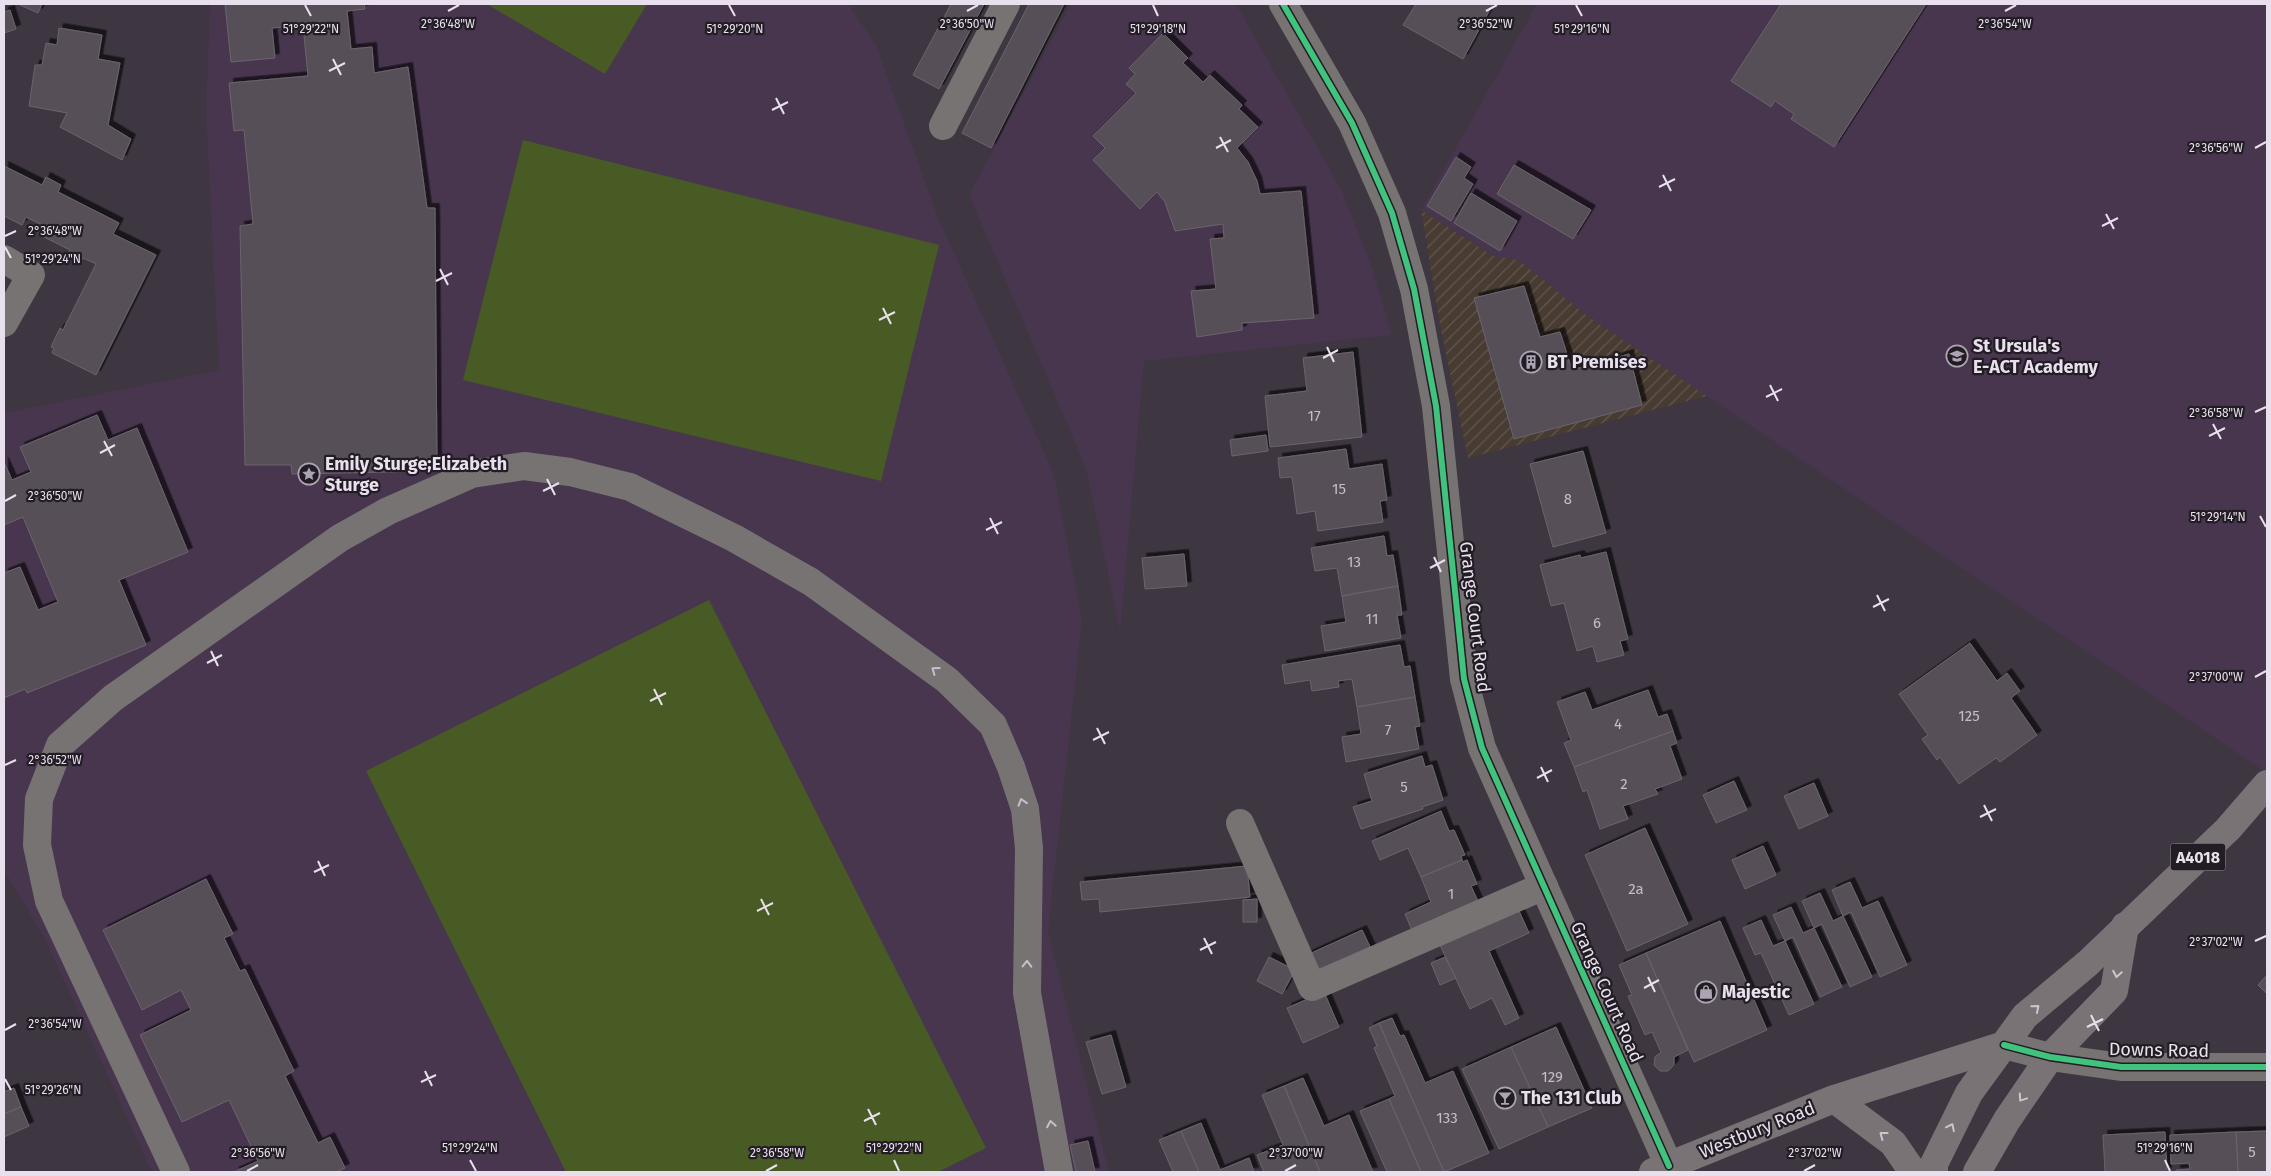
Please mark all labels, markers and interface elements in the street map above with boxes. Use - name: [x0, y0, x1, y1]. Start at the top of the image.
- text: 2°36'48"W: [421, 17, 475, 31]
- text: 2°36'50"W: [940, 17, 994, 31]
- text: 2°36'52"W: [1459, 17, 1513, 31]
- text: 2°36'54"W: [1978, 17, 2032, 31]
- text: 51°29'22"N: [283, 22, 339, 36]
- text: 51°29'20"N: [706, 22, 764, 36]
- text: 51°29'18"N: [1130, 22, 1186, 36]
- text: 51°29'16"N: [1554, 22, 1610, 36]
- text: 2°36'56"W: [2189, 141, 2243, 155]
- text: 2°36'48"W: [28, 224, 82, 238]
- text: 51°29'24"N: [25, 252, 81, 266]
- place label: St Ursula's E-ACT Academy: [1973, 335, 2099, 378]
- school or university icon: St Ursula's E-ACT Academy: [1945, 344, 1969, 368]
- building icon: BT Premises: [1519, 350, 1543, 374]
- place label: BT Premises: [1547, 351, 1647, 373]
- text: 2°36'58"W: [2189, 406, 2243, 420]
- house number: 17: [1307, 407, 1321, 425]
- place label: Emily Sturge;Elizabeth Sturge: [325, 453, 507, 496]
- place icon: Emily Sturge;Elizabeth Sturge: [297, 462, 321, 486]
- house number: 15: [1332, 480, 1346, 498]
- text: 2°36'50"W: [28, 489, 82, 503]
- house number: 8: [1564, 490, 1572, 508]
- text: 51°29'14"N: [2190, 510, 2246, 524]
- street label: Grange Court Road: [1455, 540, 1495, 694]
- house number: 13: [1347, 553, 1361, 571]
- house number: 11: [1366, 610, 1378, 628]
- house number: 6: [1593, 614, 1601, 632]
- one-way arrow: [931, 667, 940, 677]
- text: 2°37'00"W: [2189, 670, 2243, 684]
- house number: 125: [1958, 707, 1980, 725]
- house number: 4: [1614, 715, 1622, 733]
- house number: 7: [1385, 721, 1392, 739]
- text: 2°36'52"W: [28, 753, 82, 767]
- house number: 2: [1620, 775, 1628, 793]
- house number: 5: [1400, 778, 1408, 796]
- one-way arrow: [1018, 798, 1028, 807]
- road number: A4018: [2170, 844, 2226, 870]
- house number: 2a: [1628, 880, 1644, 898]
- house number: 1: [1448, 885, 1454, 903]
- street label: Grange Court Road: [1566, 918, 1648, 1066]
- text: 2°37'02"W: [2189, 935, 2243, 949]
- one-way arrow: [1022, 960, 1032, 968]
- one-way arrow: [2112, 970, 2122, 979]
- shop icon: Majestic: [1694, 980, 1718, 1004]
- place label: Majestic: [1722, 981, 1791, 1003]
- one-way arrow: [2030, 1004, 2039, 1013]
- text: 2°36'54"W: [28, 1017, 82, 1031]
- street label: Downs Road: [2109, 1038, 2209, 1062]
- house number: 129: [1541, 1068, 1563, 1086]
- text: 51°29'26"N: [25, 1083, 81, 1097]
- bar icon: The 131 Club: [1493, 1086, 1517, 1110]
- place label: The 131 Club: [1521, 1087, 1622, 1109]
- one-way arrow: [2019, 1092, 2028, 1101]
- street label: Westbury Road: [1696, 1097, 1818, 1163]
- house number: 133: [1436, 1109, 1458, 1127]
- one-way arrow: [1046, 1120, 1056, 1129]
- one-way arrow: [1945, 1123, 1955, 1132]
- one-way arrow: [1879, 1132, 1889, 1141]
- text: 51°29'24"N: [442, 1141, 498, 1155]
- text: 51°29'22"N: [866, 1141, 922, 1155]
- text: 51°29'16"N: [2137, 1141, 2193, 1155]
- house number: 5: [2248, 1143, 2256, 1161]
- text: 2°36'56"W: [231, 1146, 285, 1160]
- text: 2°36'58"W: [750, 1146, 804, 1160]
- text: 2°37'00"W: [1269, 1146, 1323, 1160]
- text: 2°37'02"W: [1788, 1146, 1842, 1160]

